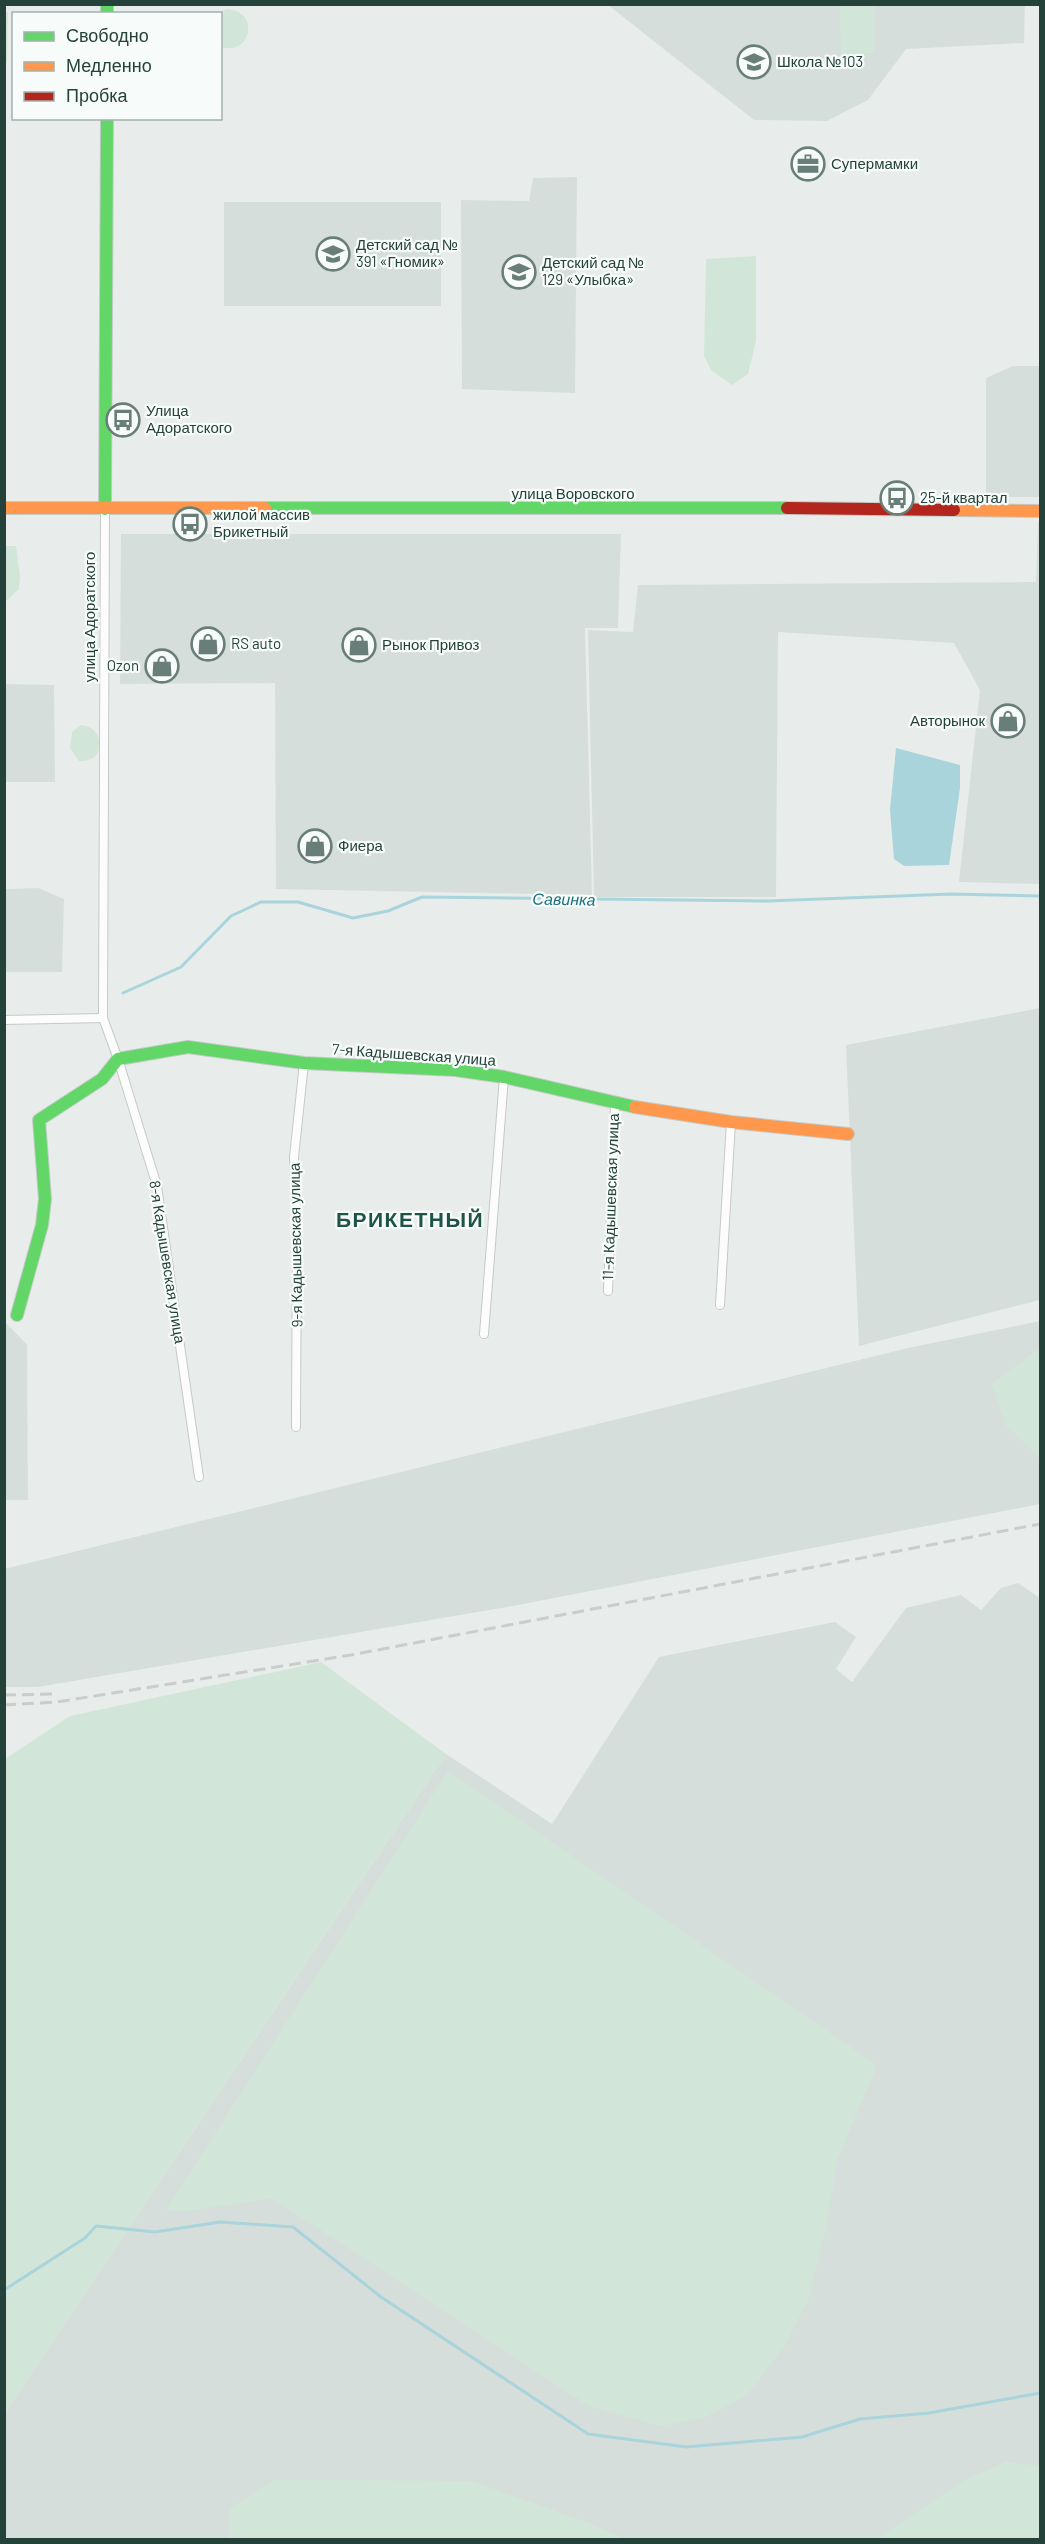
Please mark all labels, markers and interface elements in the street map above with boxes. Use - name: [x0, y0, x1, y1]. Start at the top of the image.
- legend: [12, 12, 222, 120]
- text: Свободно: [66, 24, 149, 46]
- school or university icon: Школа №103: [736, 44, 772, 80]
- place label: Школа №103: [777, 52, 863, 70]
- text: Медленно: [66, 54, 152, 76]
- text: Пробка: [66, 84, 129, 106]
- office icon: Супермамки: [790, 146, 826, 182]
- place label: Супермамки: [831, 154, 918, 172]
- place label: Детский сад № 391 «Гномик»: [356, 235, 458, 270]
- school or university icon: Детский сад № 391 «Гномик»: [315, 236, 351, 272]
- place label: Детский сад № 129 «Улыбка»: [542, 253, 644, 288]
- school or university icon: Детский сад № 129 «Улыбка»: [501, 254, 537, 290]
- place label: Улица Адоратского: [146, 401, 232, 436]
- bus stop icon: Улица Адоратского: [105, 402, 141, 438]
- bus stop icon: 25-й квартал: [879, 480, 915, 516]
- street label: улица Воровского: [511, 484, 635, 502]
- place label: 25-й квартал: [920, 488, 1008, 506]
- place label: жилой массив Брикетный: [213, 505, 310, 540]
- bus stop icon: жилой массив Брикетный: [172, 506, 208, 542]
- street label: улица Адоратского: [80, 552, 98, 682]
- shop icon: RS auto: [190, 626, 226, 662]
- shop icon: Рынок Привоз: [341, 627, 377, 663]
- place label: RS auto: [231, 634, 281, 652]
- place label: Рынок Привоз: [382, 635, 479, 653]
- shop icon: Ozon: [144, 648, 180, 684]
- place label: Ozon: [107, 656, 139, 674]
- shop icon: Авторынок: [990, 703, 1026, 739]
- place label: Авторынок: [910, 711, 985, 729]
- shop icon: Фиера: [297, 828, 333, 864]
- place label: Фиера: [338, 836, 383, 854]
- water label: Савинка: [532, 888, 596, 909]
- street label: 7-я Кадышевская улица: [332, 1039, 497, 1069]
- street label: 11-я Кадышевская улица: [598, 1112, 622, 1281]
- street label: 9-я Кадышевская улица: [285, 1162, 305, 1328]
- street label: 8-я Кадышевская улица: [146, 1179, 190, 1345]
- district label: БРИКЕТНЫЙ: [336, 1206, 484, 1231]

